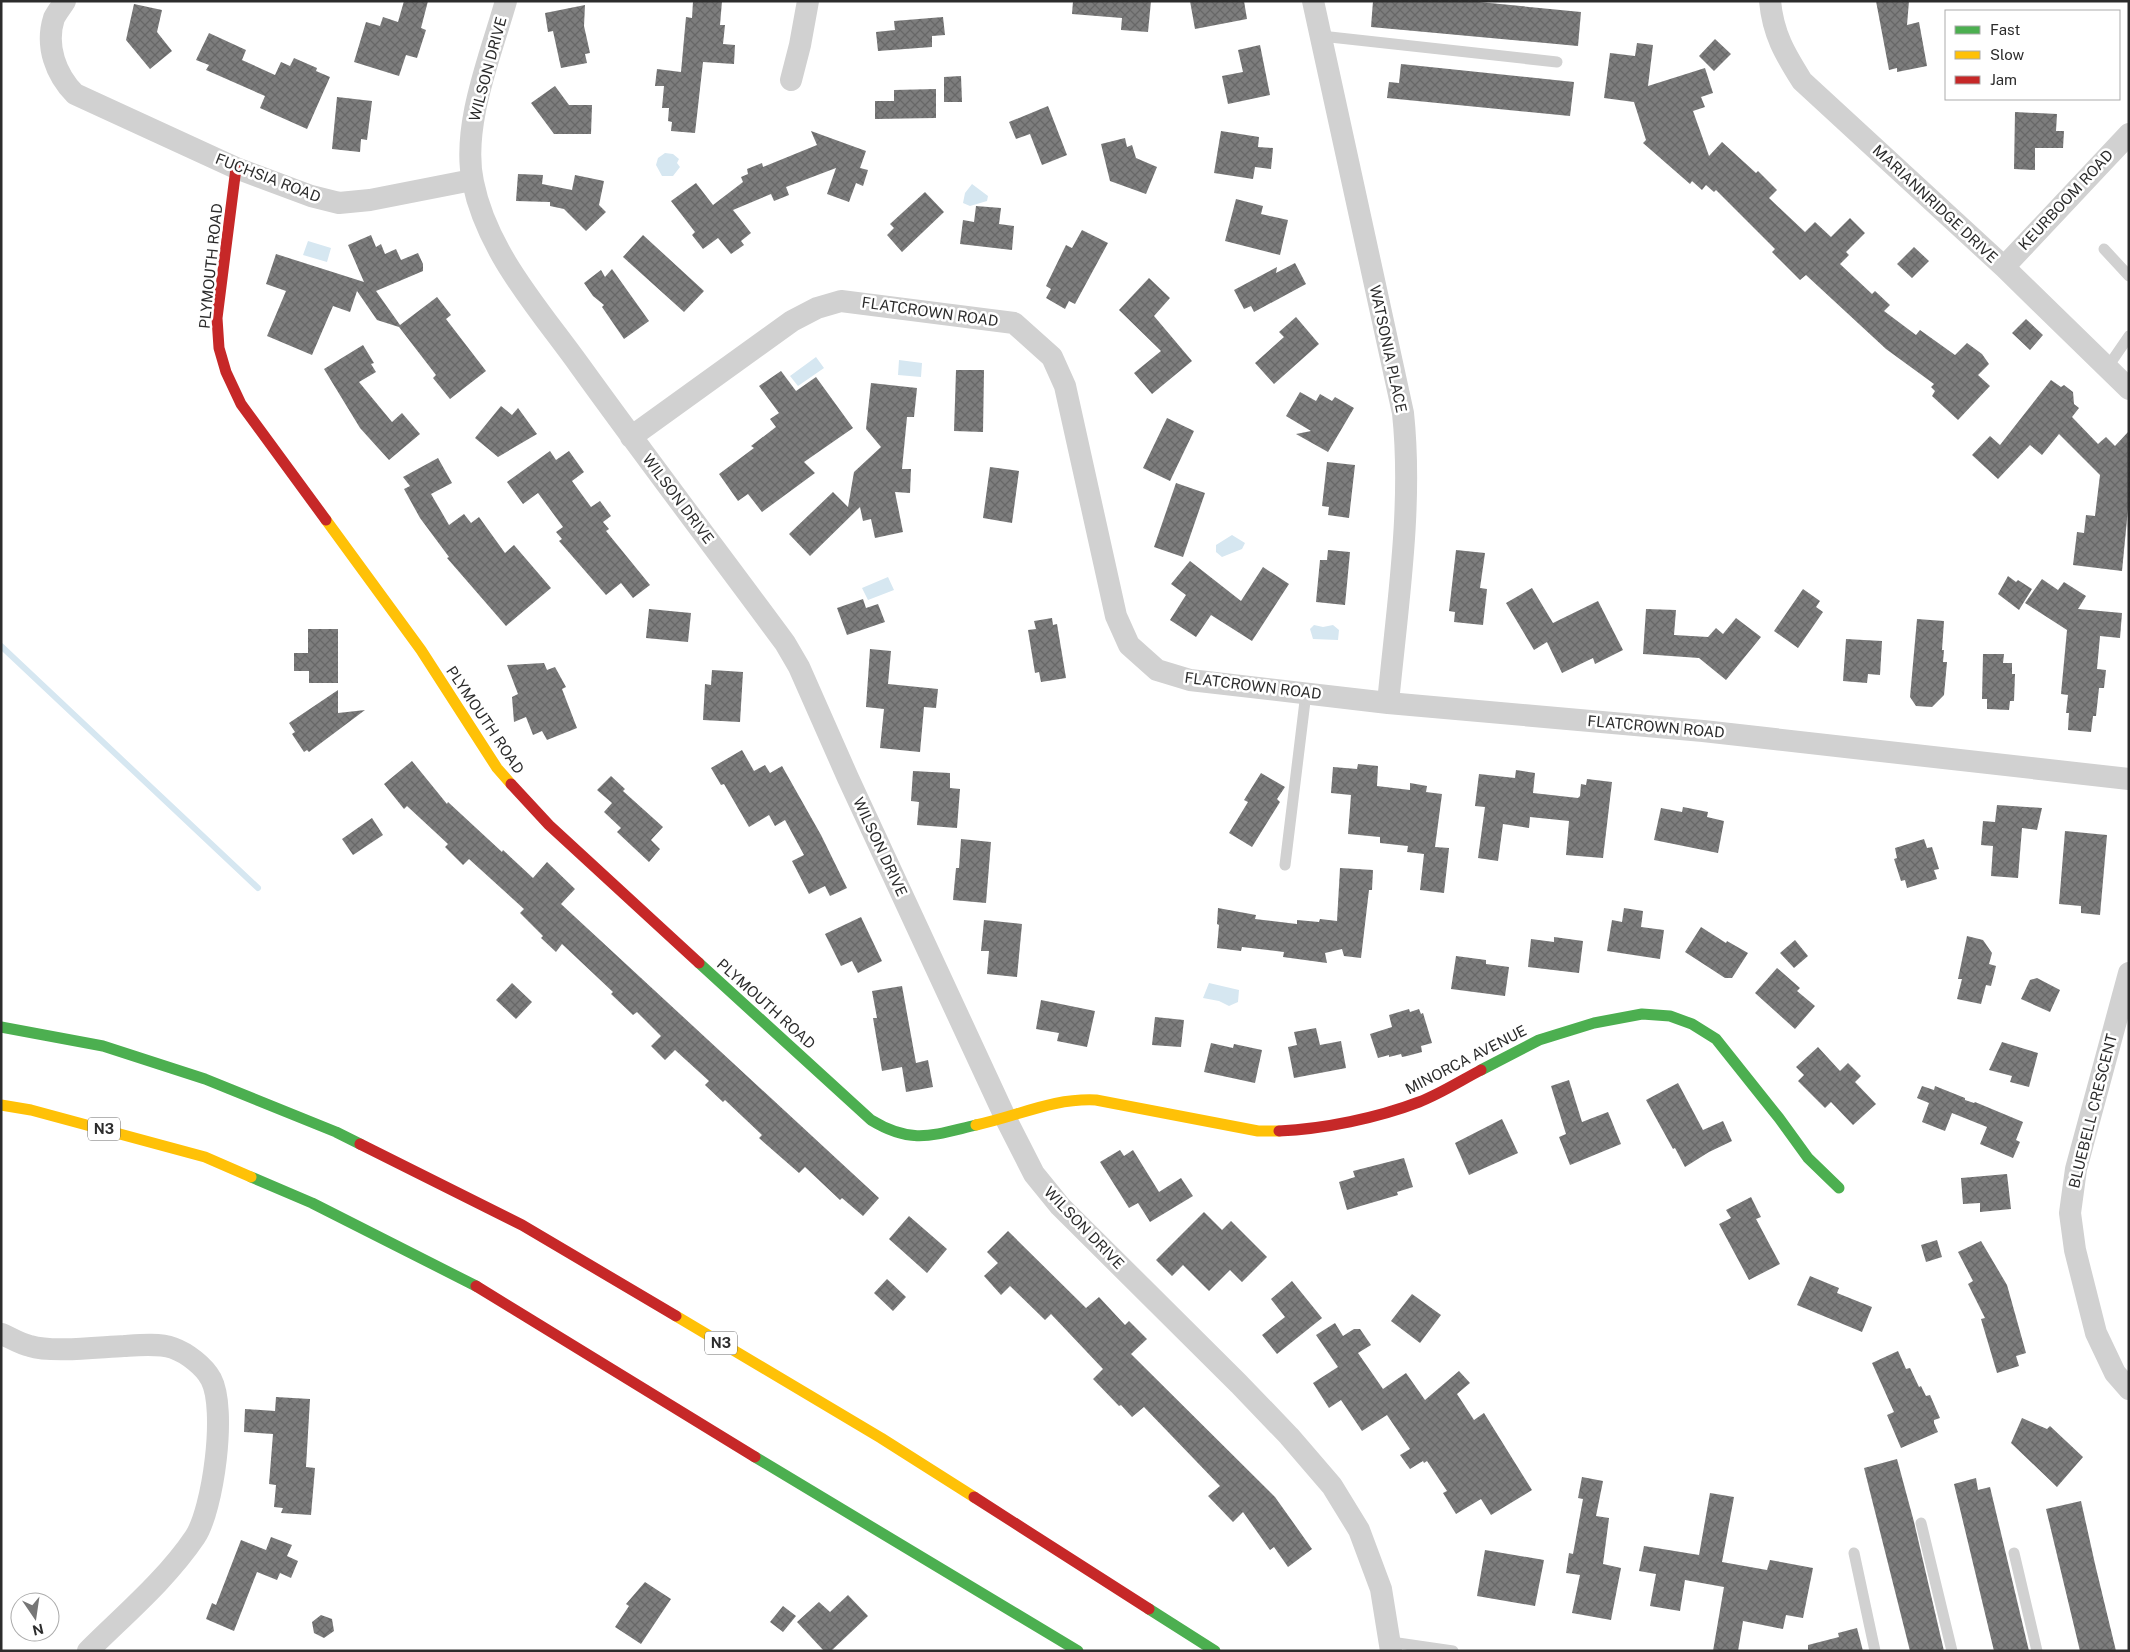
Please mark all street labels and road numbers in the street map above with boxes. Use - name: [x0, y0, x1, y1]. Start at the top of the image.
- street label: WILSON DRIVE: [465, 15, 510, 123]
- street label: MARIANNRIDGE DRIVE: [1869, 141, 2001, 266]
- street label: KEURBOOM ROAD: [2015, 146, 2116, 253]
- street label: FUCHSIA ROAD: [213, 150, 323, 205]
- street label: PLYMOUTH ROAD: [195, 202, 226, 330]
- street label: WATSONIA PLACE: [1367, 284, 1410, 414]
- street label: FLATCROWN ROAD: [861, 293, 999, 330]
- street label: WILSON DRIVE: [639, 451, 718, 547]
- street label: PLYMOUTH ROAD: [443, 663, 528, 777]
- street label: FLATCROWN ROAD: [1184, 669, 1322, 702]
- street label: FLATCROWN ROAD: [1587, 712, 1725, 741]
- street label: WILSON DRIVE: [850, 795, 911, 899]
- street label: PLYMOUTH ROAD: [714, 955, 819, 1052]
- street label: MINORCA AVENUE: [1402, 1022, 1529, 1097]
- street label: BLUEBELL CRESCENT: [2065, 1032, 2120, 1190]
- road number: N3: [88, 1118, 120, 1140]
- street label: WILSON DRIVE: [1041, 1183, 1128, 1272]
- road number: N3: [705, 1332, 737, 1355]

